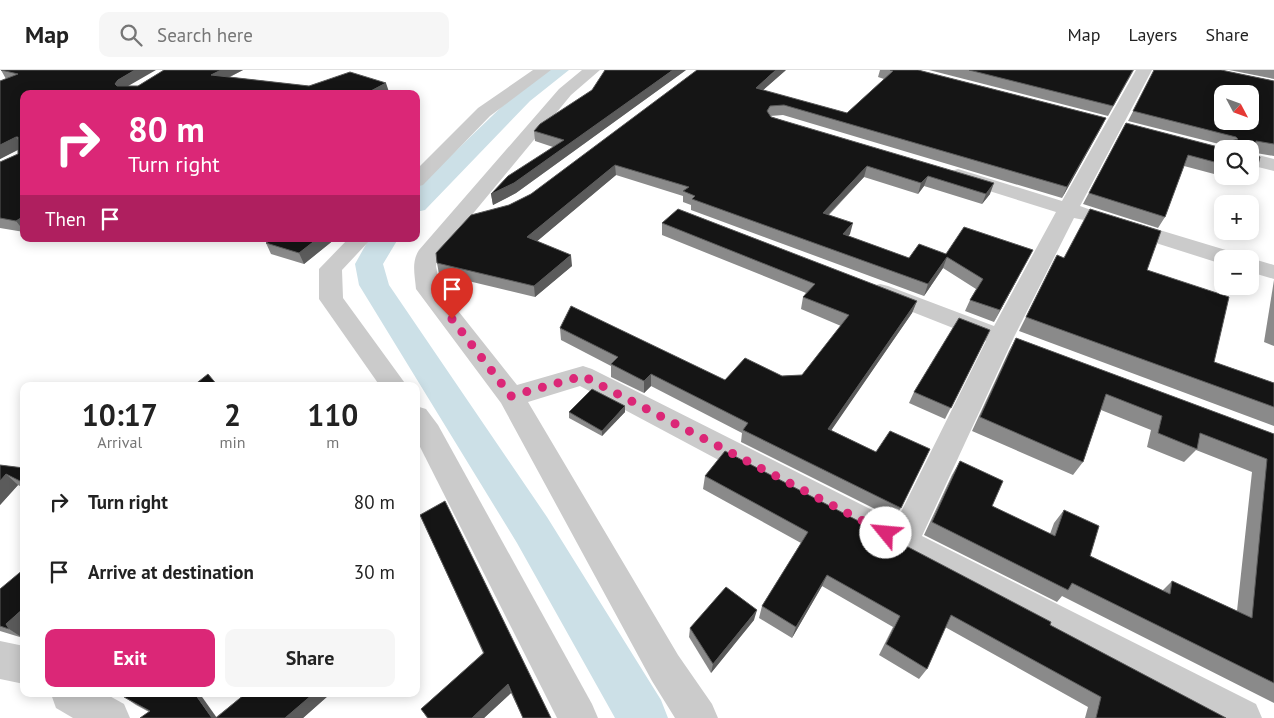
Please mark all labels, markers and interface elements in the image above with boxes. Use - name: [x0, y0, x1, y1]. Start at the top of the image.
- search box: [99, 12, 449, 57]
- text: Map: [25, 19, 69, 50]
- icon: search: [117, 21, 145, 49]
- text: Search here: [157, 23, 253, 47]
- text: Map: [1068, 23, 1100, 46]
- text: Layers: [1128, 23, 1177, 46]
- text: Share: [1205, 23, 1249, 46]
- north arrow: [1214, 85, 1259, 130]
- map controls: [1214, 85, 1259, 295]
- text: 80 m: [128, 106, 205, 152]
- icon: right: [45, 110, 110, 175]
- button: search: [1214, 140, 1259, 185]
- text: Turn right: [128, 150, 220, 178]
- button: +: [1214, 195, 1259, 240]
- icon: arrive: [96, 205, 124, 233]
- text: Then: [45, 207, 86, 231]
- button: −: [1214, 250, 1259, 295]
- pin: [431, 268, 473, 319]
- icon: arrive: [438, 275, 466, 303]
- text: 10:17: [82, 395, 158, 434]
- text: 2: [224, 395, 241, 434]
- text: 110: [307, 395, 358, 434]
- text: Arrival: [97, 432, 142, 452]
- text: min: [220, 432, 246, 452]
- text: m: [326, 432, 339, 452]
- icon: right: [45, 488, 73, 516]
- text: Turn right: [88, 490, 168, 514]
- text: 80 m: [354, 490, 395, 514]
- position arrow: [859, 506, 911, 558]
- icon: arrive: [45, 558, 73, 586]
- text: Arrive at destination: [88, 560, 254, 584]
- text: 30 m: [354, 560, 395, 584]
- button: Exit: [45, 629, 215, 687]
- button: Share: [225, 629, 395, 687]

